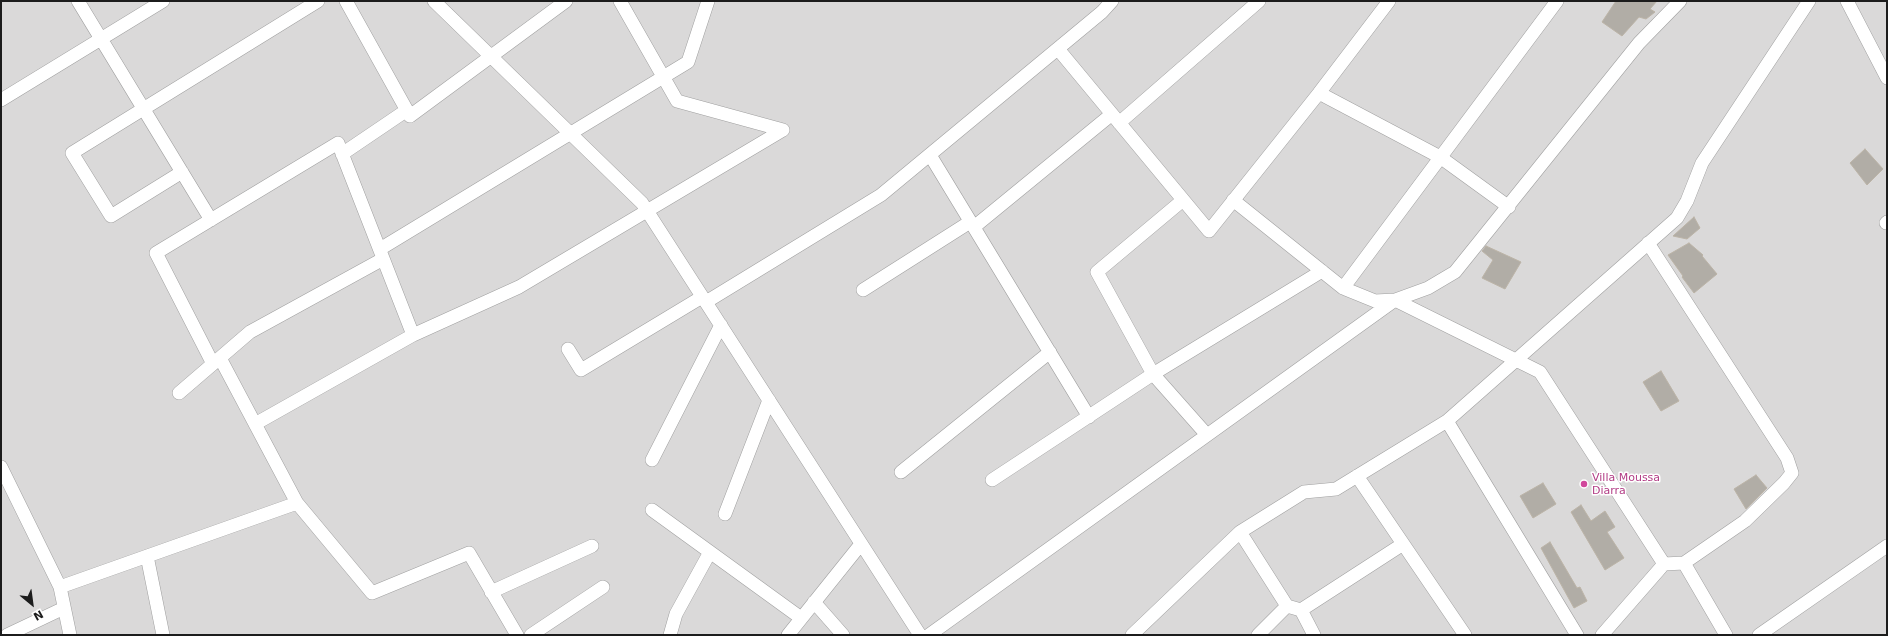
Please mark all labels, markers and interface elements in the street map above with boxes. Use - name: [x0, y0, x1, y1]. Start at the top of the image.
- place label: Villa Moussa Diarra: [1592, 471, 1660, 497]
- marker: Villa Moussa Diarra: [1579, 479, 1589, 489]
- north arrow: [12, 584, 52, 624]
- text: N: [31, 607, 45, 623]

